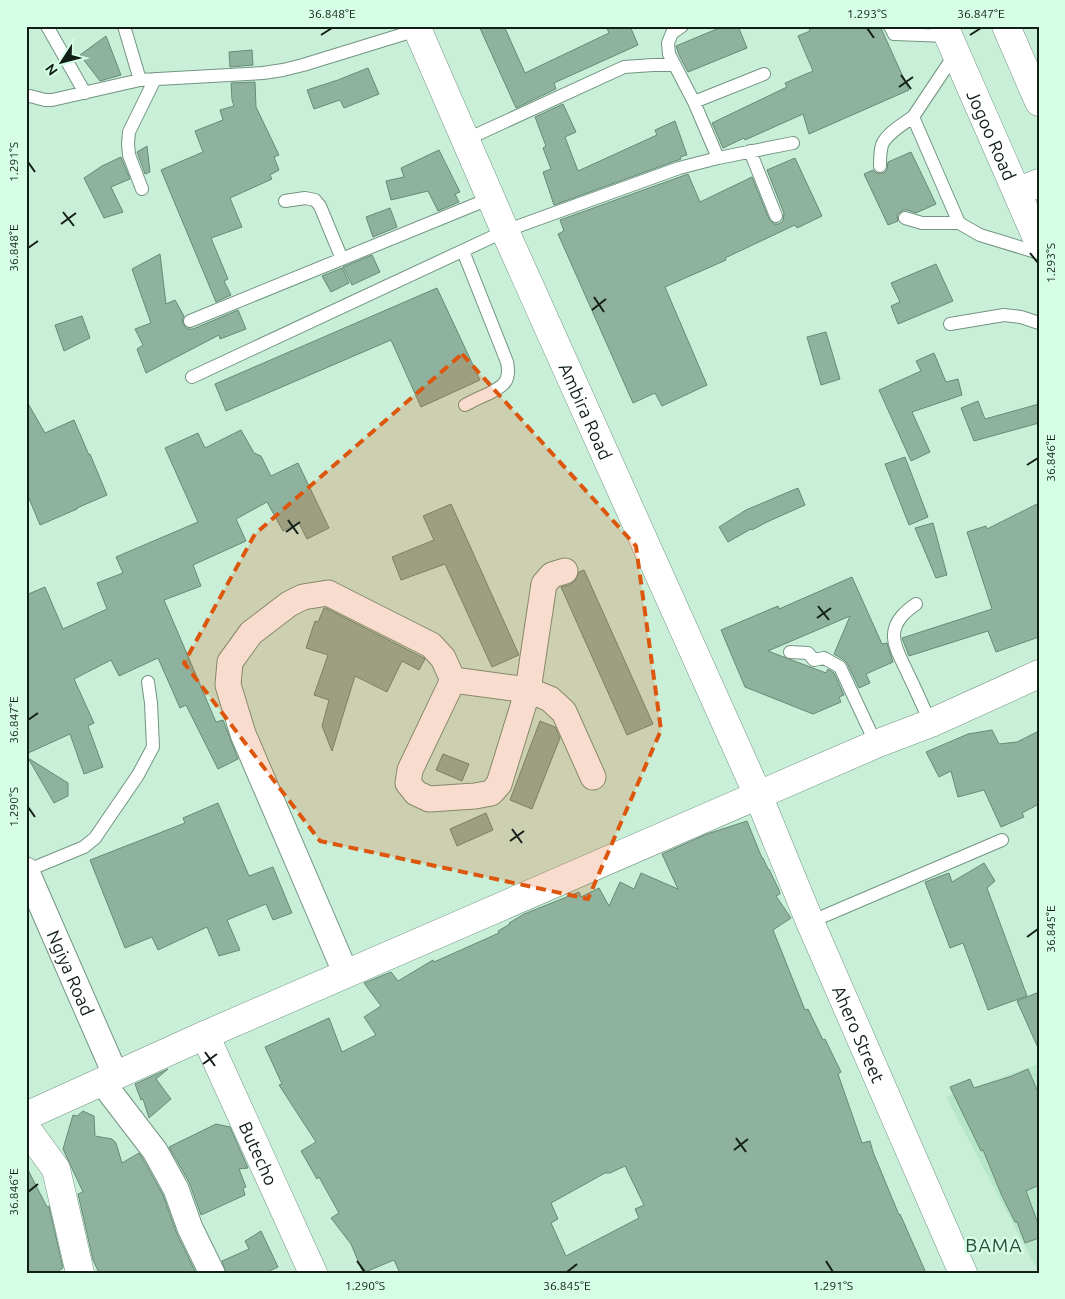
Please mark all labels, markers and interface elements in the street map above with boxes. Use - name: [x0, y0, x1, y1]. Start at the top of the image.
- text: 36.848°E: [308, 7, 356, 20]
- text: 1.293°S: [847, 7, 887, 20]
- text: 36.847°E: [957, 7, 1005, 20]
- north arrow: [38, 38, 88, 88]
- text: N: [42, 61, 61, 79]
- street label: Jogoo Road: [963, 87, 1020, 183]
- text: 1.291°S: [7, 142, 20, 182]
- text: 36.848°E: [7, 224, 20, 272]
- text: 1.293°S: [1044, 243, 1057, 283]
- street label: Ambira Road: [555, 360, 616, 463]
- text: 36.846°E: [1044, 434, 1057, 482]
- text: 36.847°E: [7, 696, 20, 744]
- text: 1.290°S: [7, 787, 20, 827]
- text: 36.845°E: [1044, 905, 1057, 953]
- street label: Ngiya Road: [43, 927, 98, 1018]
- street label: Ahero Street: [829, 982, 889, 1085]
- street label: Butecho: [236, 1118, 282, 1188]
- text: 36.846°E: [7, 1168, 20, 1216]
- district label: BAMA: [965, 1234, 1023, 1256]
- text: 1.290°S: [345, 1279, 385, 1292]
- text: 36.845°E: [543, 1279, 591, 1292]
- text: 1.291°S: [813, 1279, 853, 1292]

